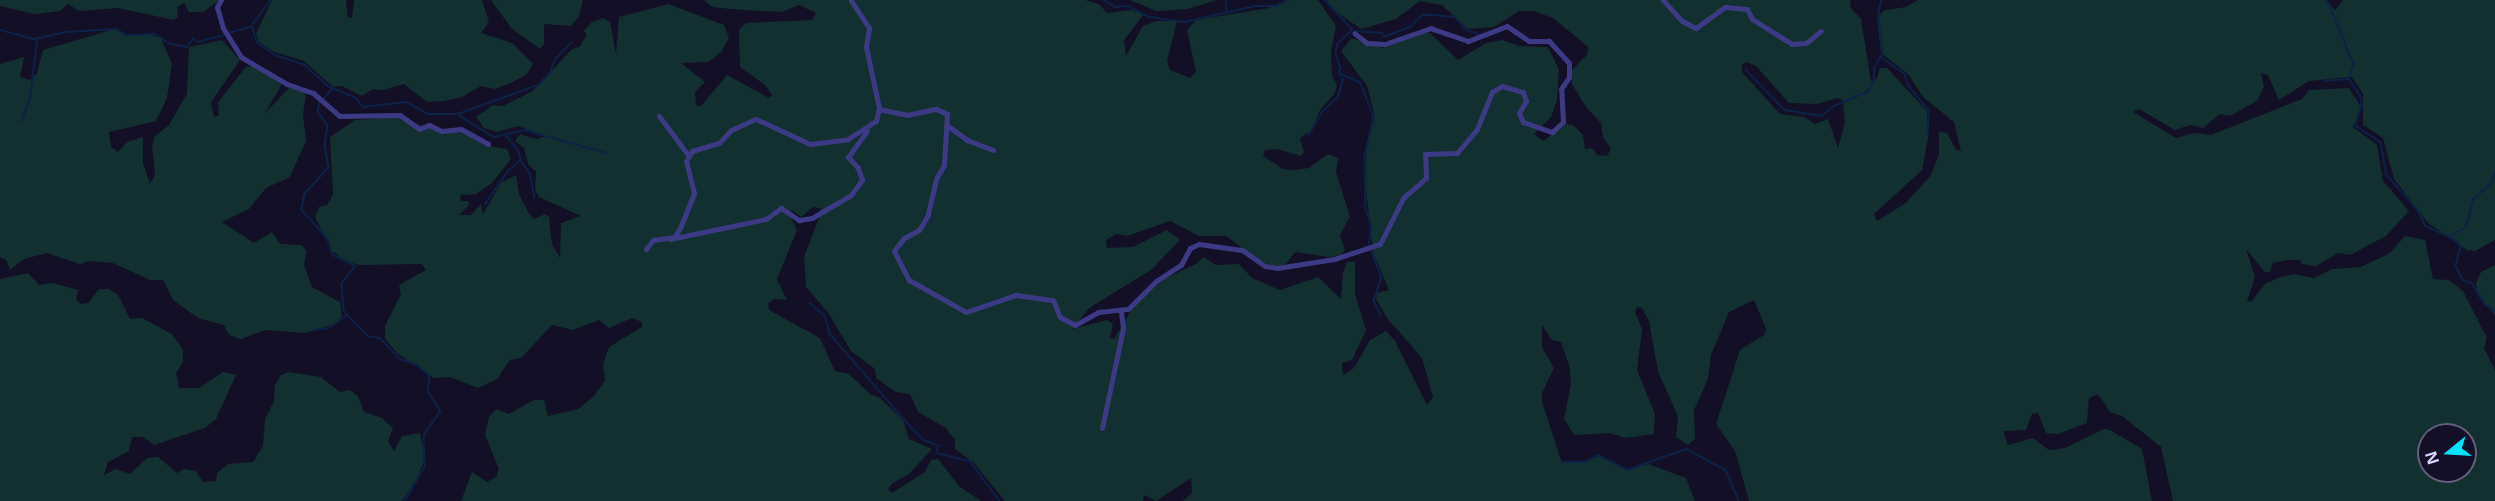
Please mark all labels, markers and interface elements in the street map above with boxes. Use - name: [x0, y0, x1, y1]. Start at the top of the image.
- north arrow: [2417, 423, 2477, 483]
- text: N: [2419, 448, 2444, 468]

